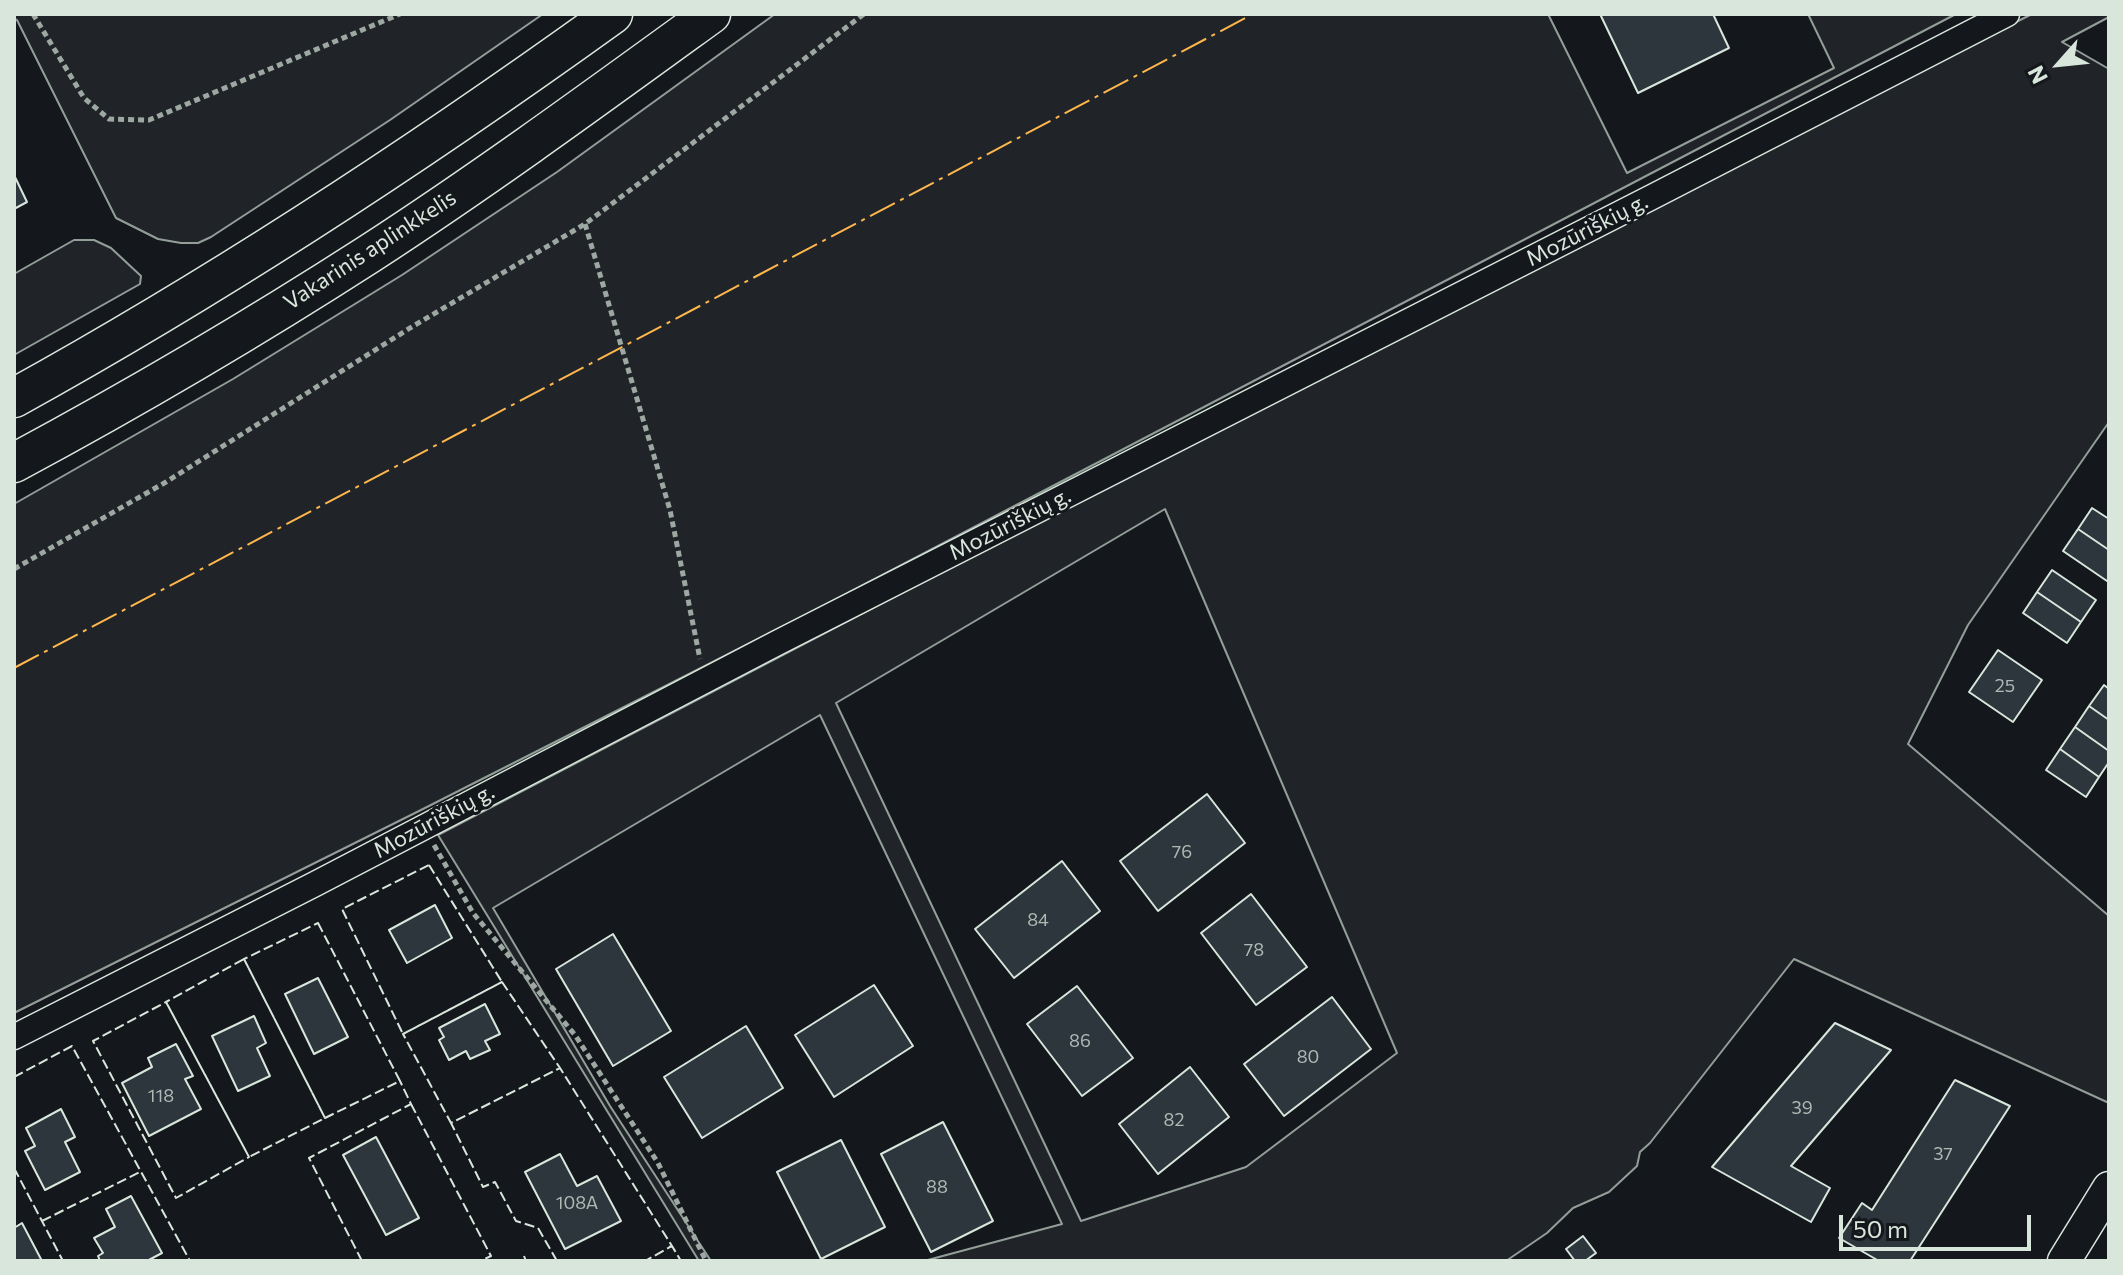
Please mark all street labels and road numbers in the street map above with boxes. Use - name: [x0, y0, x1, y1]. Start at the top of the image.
- street label: Vakarinis aplinkkelis: [279, 184, 461, 316]
- street label: Mozūriškių g.: [1522, 188, 1652, 272]
- street label: Mozūriškių g.: [945, 482, 1075, 566]
- street label: Mozūriškių g.: [369, 778, 499, 864]

